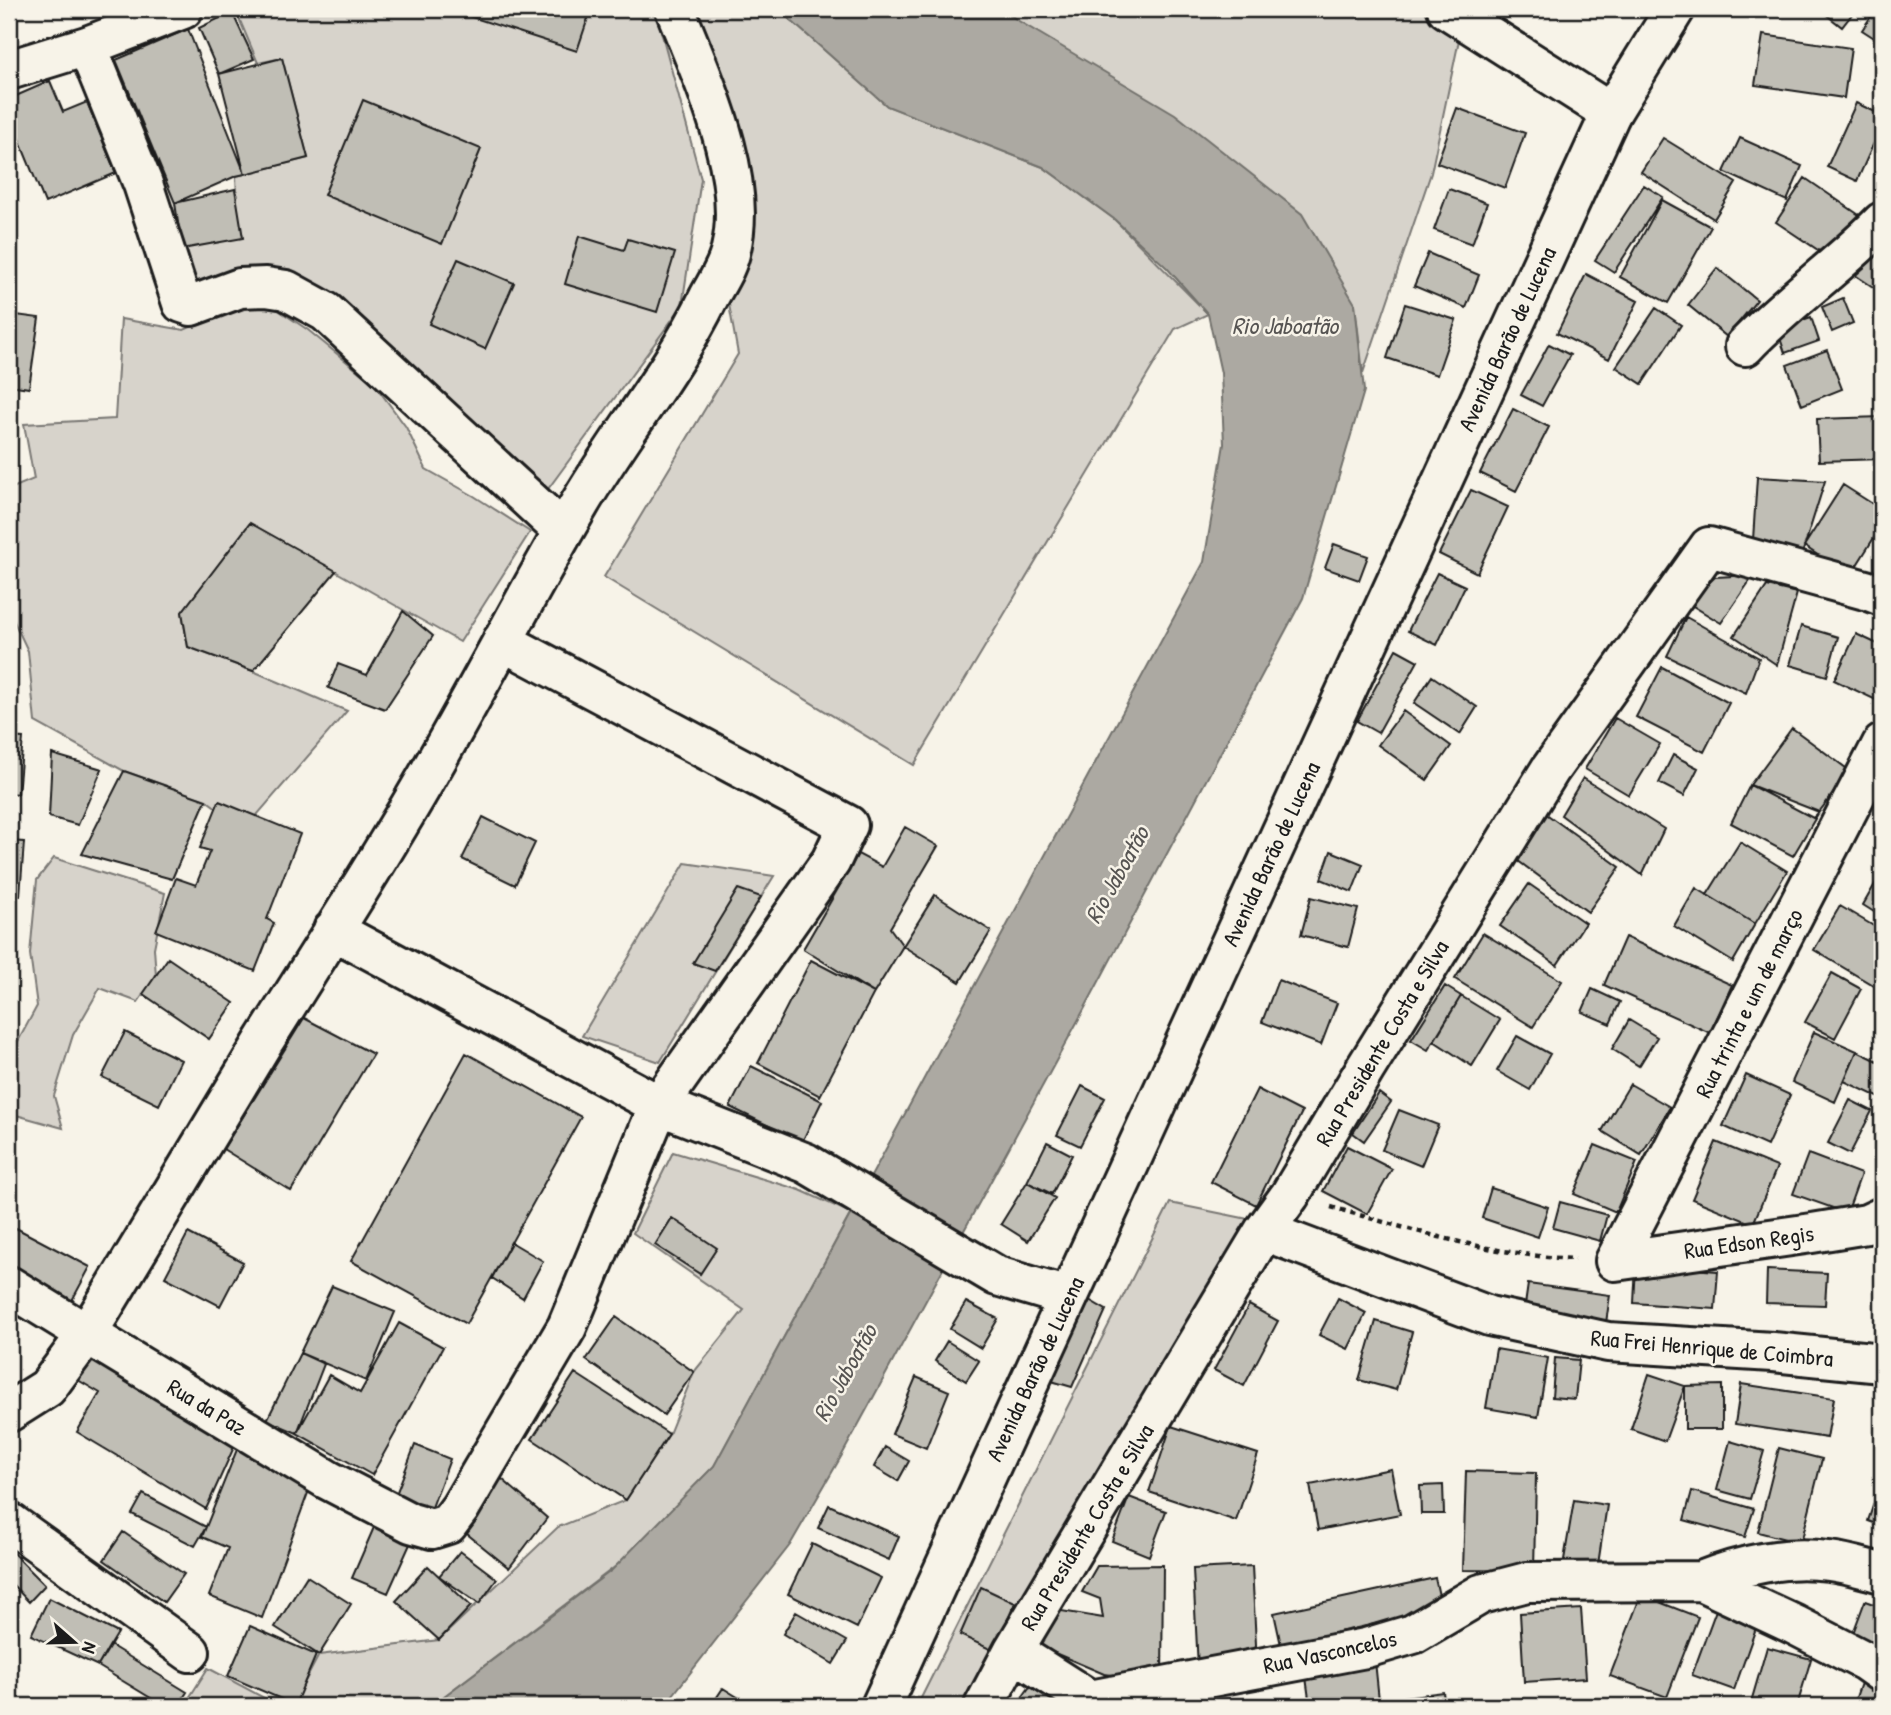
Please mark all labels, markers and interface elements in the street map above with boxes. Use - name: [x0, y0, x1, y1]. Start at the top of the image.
- street label: Avenida Barão de Lucena: [1450, 242, 1563, 436]
- water label: Rio Jaboatão: [1232, 309, 1340, 341]
- street label: Avenida Barão de Lucena: [1214, 757, 1327, 951]
- water label: Rio Jaboatão: [1076, 818, 1157, 929]
- street label: Rua trinta e um de março: [1687, 903, 1810, 1103]
- street label: Rua Presidente Costa e Silva: [1308, 934, 1455, 1152]
- street label: Rua Edson Regis: [1682, 1217, 1816, 1266]
- street label: Avenida Barão de Lucena: [978, 1272, 1091, 1466]
- water label: Rio Jaboatão: [804, 1316, 885, 1427]
- street label: Rua Frei Henrique de Coimbra: [1590, 1321, 1834, 1374]
- street label: Rua da Paz: [162, 1371, 253, 1442]
- street label: Rua Presidente Costa e Silva: [1013, 1418, 1160, 1636]
- north arrow: [38, 1606, 108, 1676]
- street label: Rua Vasconcelos: [1260, 1622, 1400, 1681]
- text: N: [76, 1639, 104, 1657]

